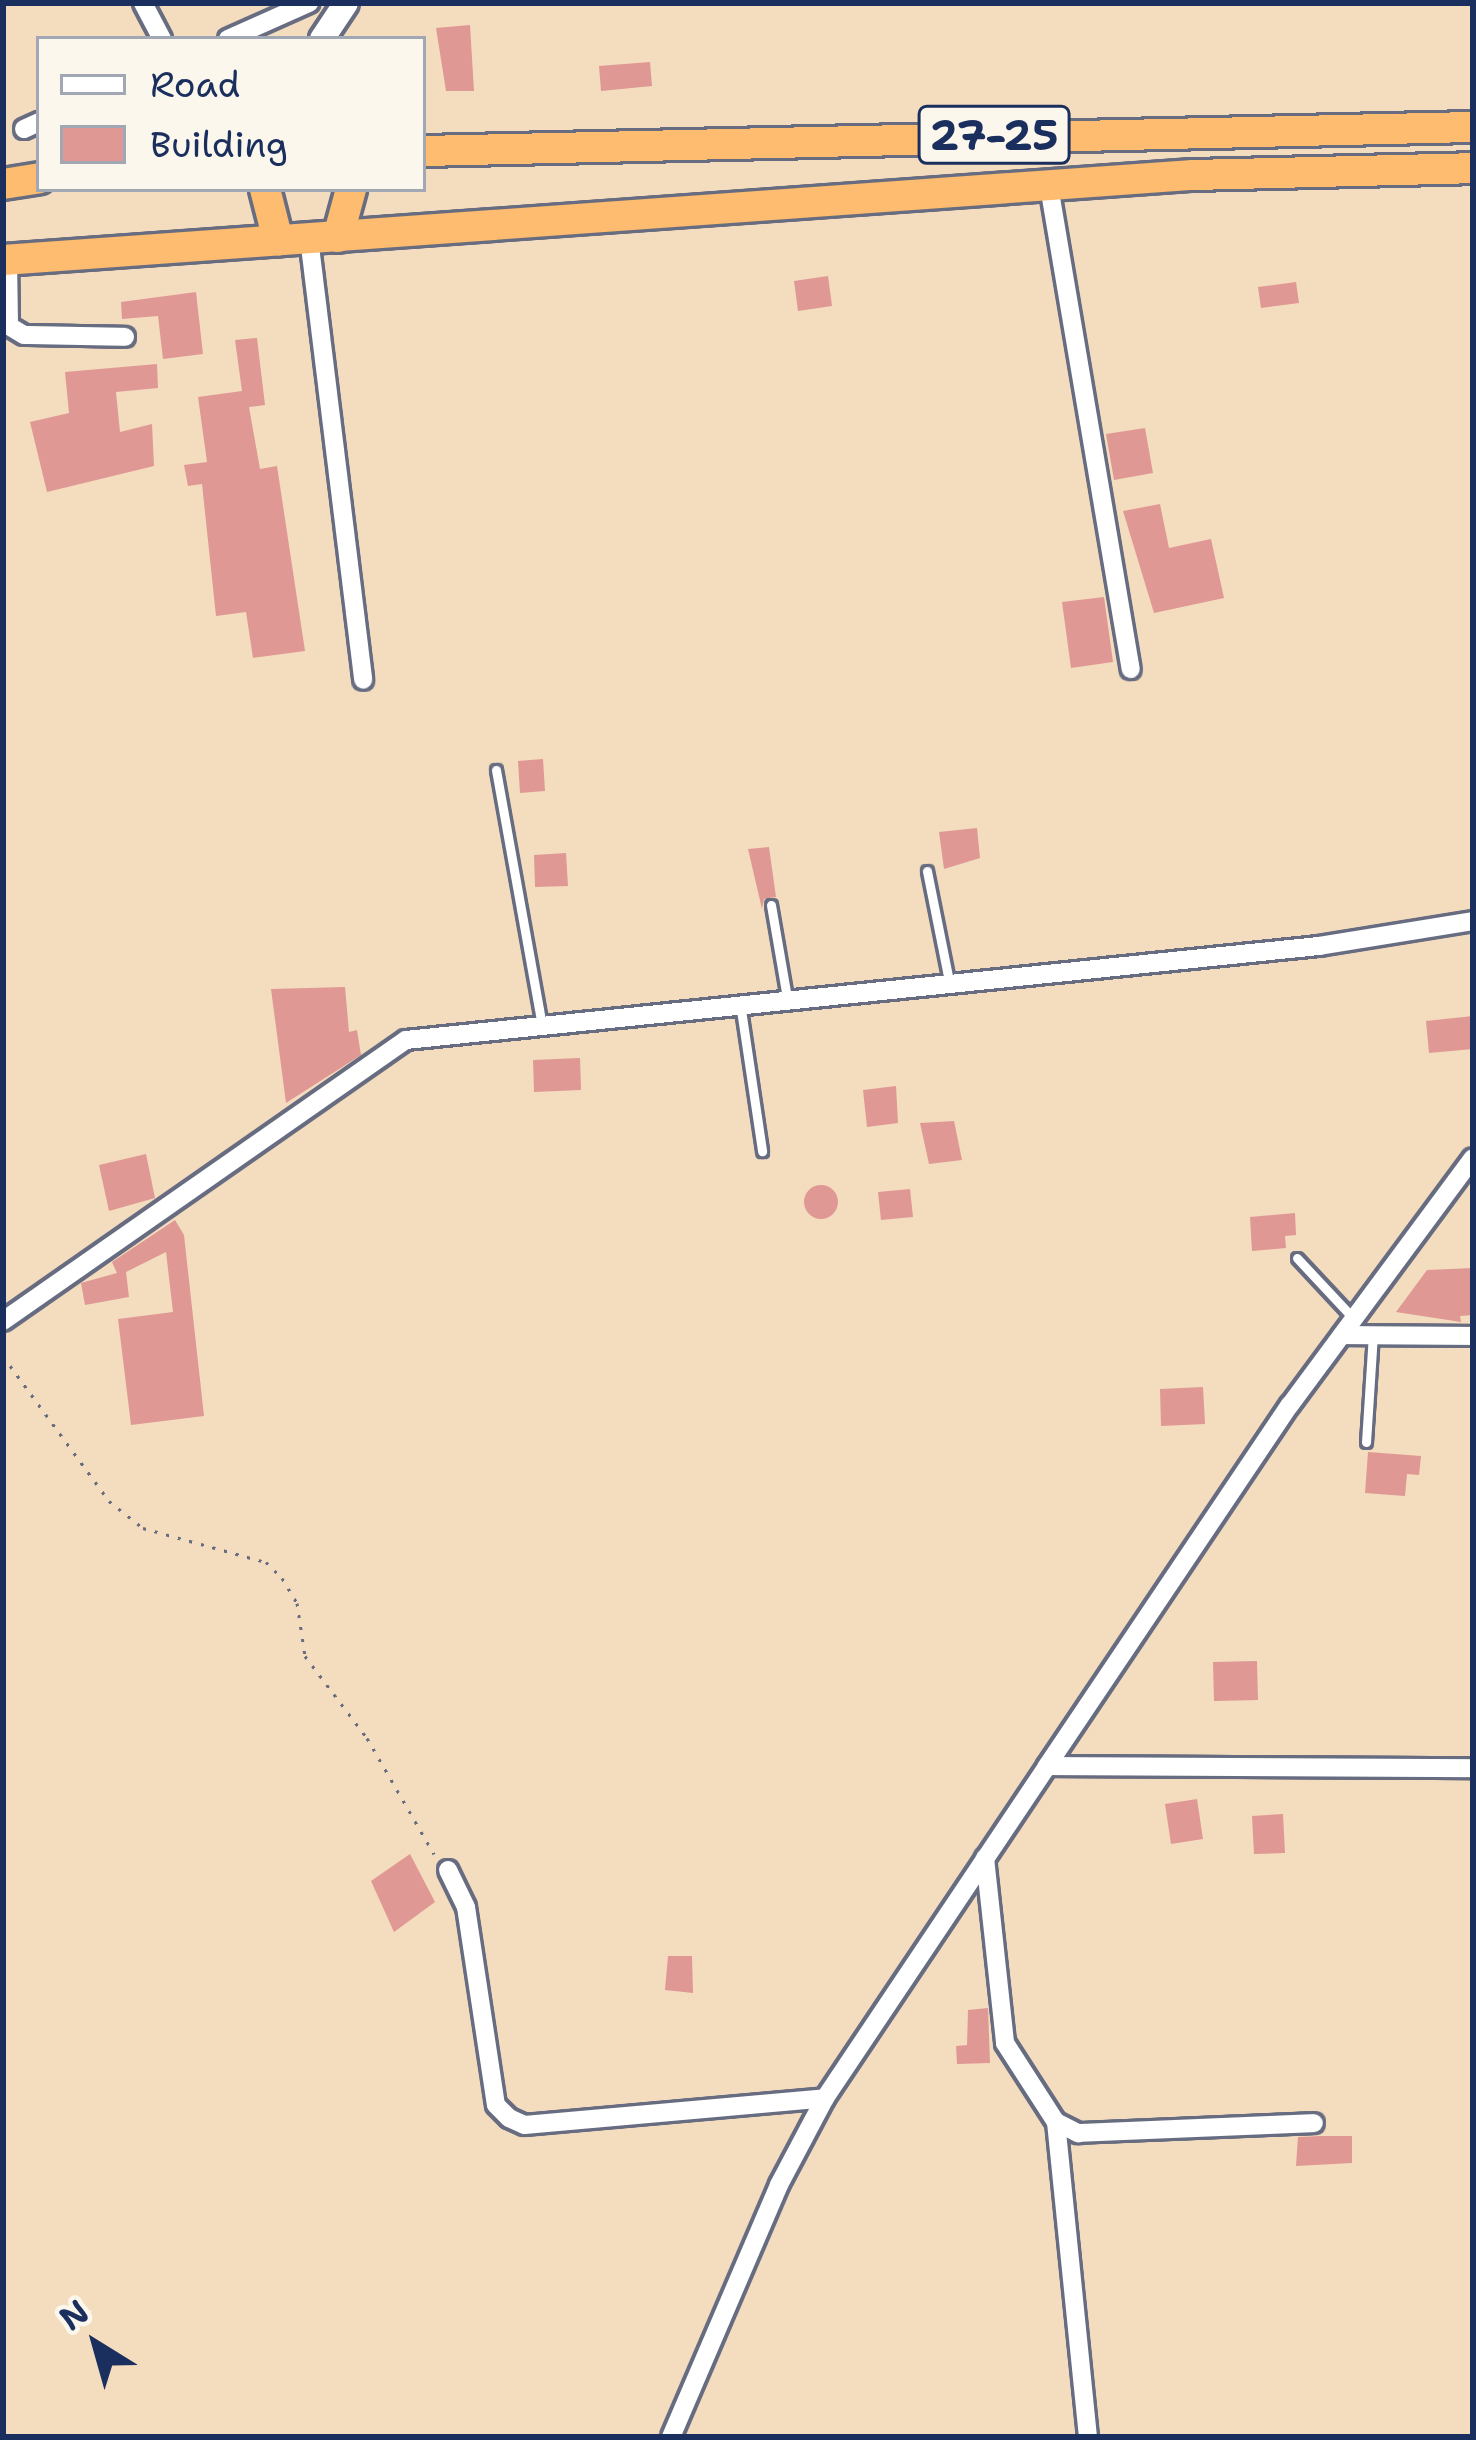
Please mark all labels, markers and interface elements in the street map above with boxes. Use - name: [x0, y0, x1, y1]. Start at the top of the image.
- legend: [36, 36, 426, 192]
- text: Road: [150, 60, 240, 109]
- road number: 27-25: [916, 99, 1072, 171]
- text: Building: [150, 120, 288, 169]
- north arrow: [36, 2284, 156, 2404]
- text: N: [50, 2289, 98, 2341]

